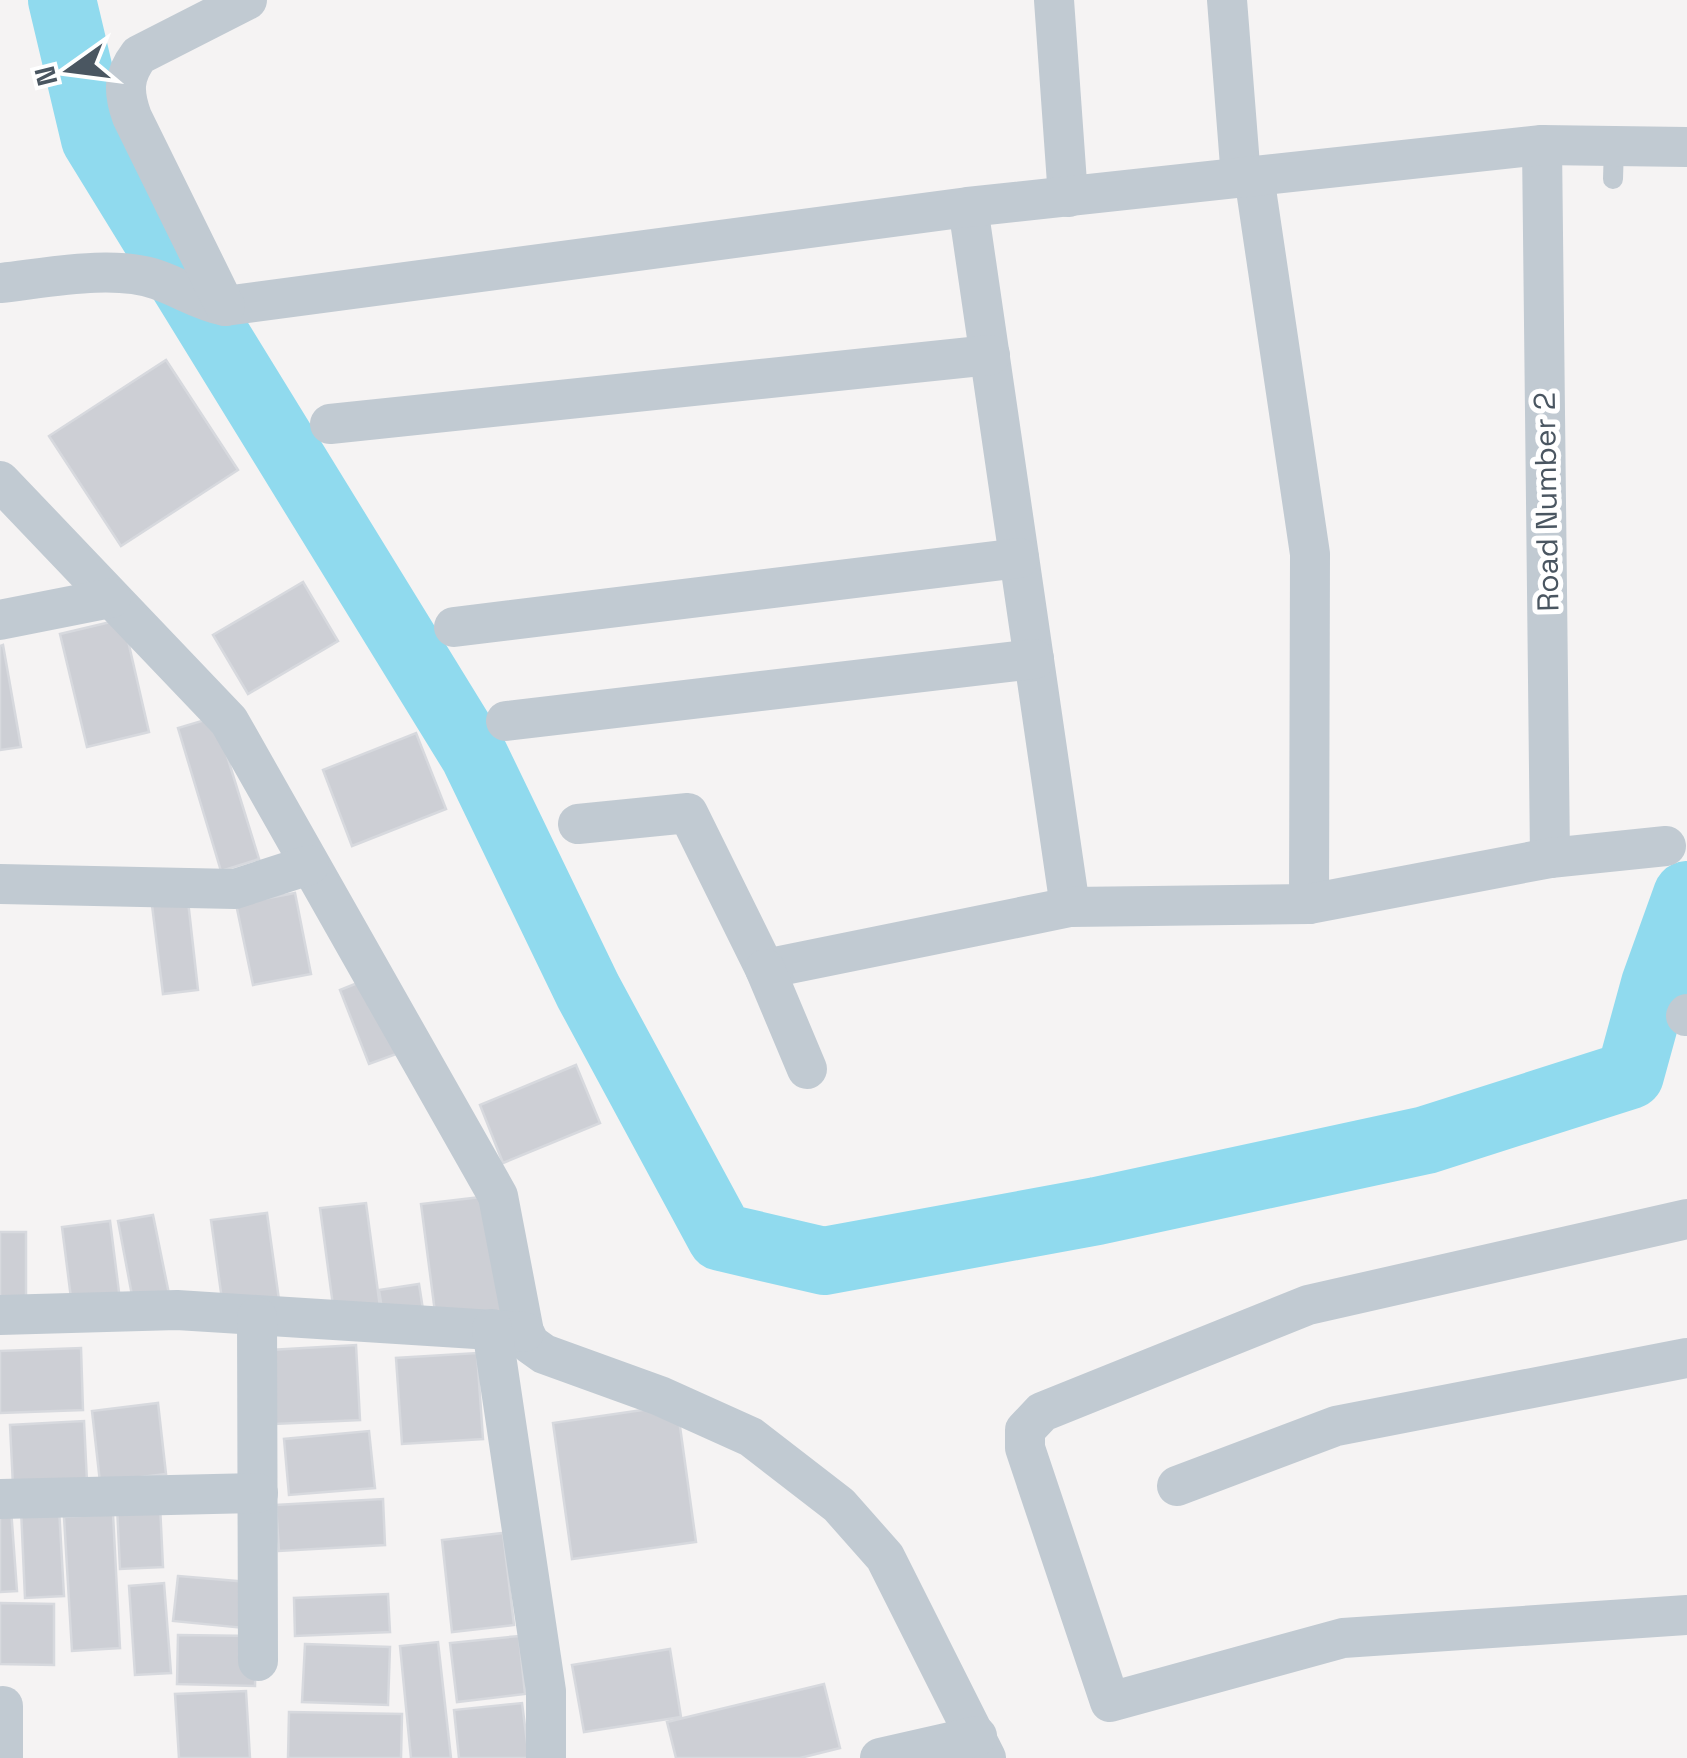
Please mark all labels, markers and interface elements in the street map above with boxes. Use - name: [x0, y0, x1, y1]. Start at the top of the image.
- north arrow: [20, 20, 120, 120]
- text: N: [26, 63, 65, 90]
- street label: Road Number 2: [1525, 392, 1567, 612]

